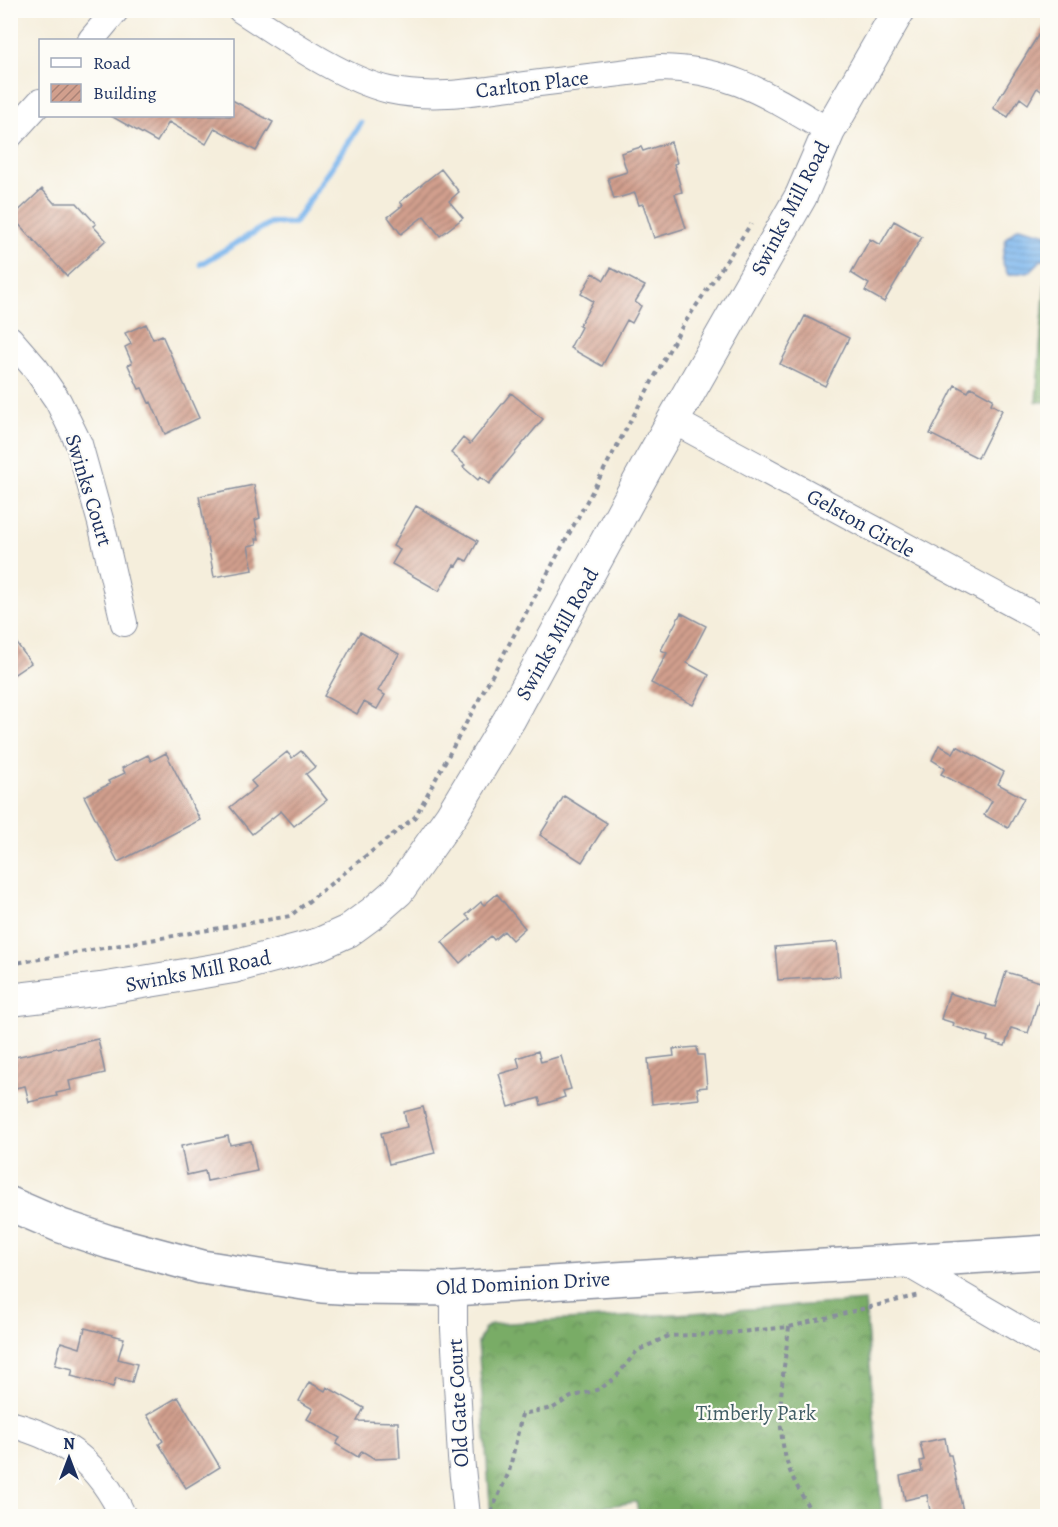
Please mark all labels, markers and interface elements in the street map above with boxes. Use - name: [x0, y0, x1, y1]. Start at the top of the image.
- legend: [39, 39, 234, 117]
- text: Road: [93, 51, 131, 75]
- street label: Carlton Place: [474, 63, 590, 105]
- text: Building: [93, 81, 157, 105]
- street label: Swinks Mill Road: [744, 135, 836, 280]
- street label: Swinks Court: [59, 431, 119, 549]
- street label: Gelston Circle: [802, 482, 920, 564]
- street label: Swinks Mill Road: [509, 562, 605, 705]
- street label: Swinks Mill Road: [123, 943, 274, 999]
- street label: Old Dominion Drive: [435, 1264, 611, 1302]
- street label: Old Gate Court: [441, 1338, 475, 1468]
- park label: Timberly Park: [696, 1399, 817, 1427]
- north arrow: [39, 1428, 99, 1488]
- text: N: [63, 1433, 75, 1455]

